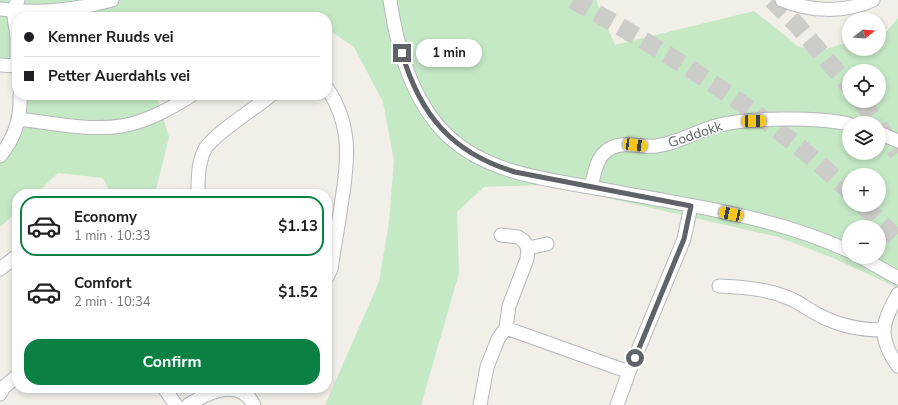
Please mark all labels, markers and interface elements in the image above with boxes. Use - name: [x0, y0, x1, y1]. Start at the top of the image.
- north arrow: [842, 12, 886, 56]
- map controls: [842, 12, 886, 264]
- text: Kemner Ruuds vei: [48, 27, 174, 47]
- callout: 1 min: [416, 39, 482, 67]
- route end: [393, 44, 411, 62]
- text: 1 min: [432, 44, 466, 62]
- button: locate: [842, 64, 886, 108]
- text: Petter Auerdahls vei: [48, 66, 190, 86]
- car: [742, 115, 766, 127]
- street label: Goddokk: [666, 116, 726, 153]
- button: layers: [842, 116, 886, 160]
- car: [622, 138, 648, 152]
- button: +: [842, 168, 886, 212]
- car: [718, 206, 744, 222]
- text: Economy: [74, 207, 137, 227]
- icon: car: [26, 208, 62, 244]
- text: $1.13: [278, 216, 318, 236]
- button: −: [842, 220, 886, 264]
- text: 1 min · 10:33: [74, 227, 150, 245]
- text: Comfort: [74, 273, 131, 293]
- icon: car: [26, 274, 62, 310]
- text: $1.52: [278, 282, 318, 302]
- text: 2 min · 10:34: [74, 293, 150, 311]
- button: Confirm: [24, 339, 320, 385]
- route start: [626, 349, 644, 367]

